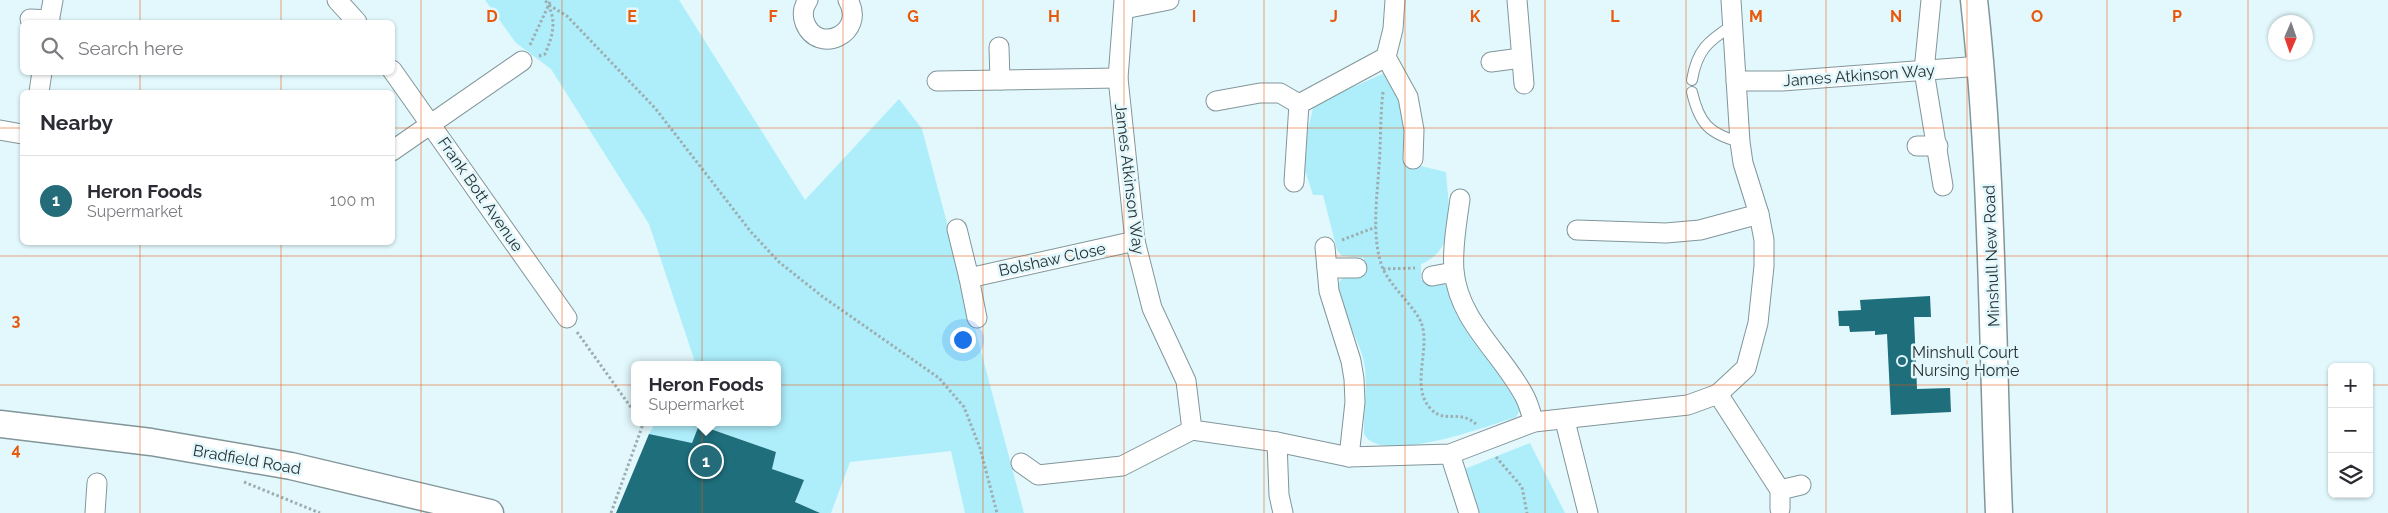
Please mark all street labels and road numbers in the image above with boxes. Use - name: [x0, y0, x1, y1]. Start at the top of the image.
- street label: James Atkinson Way: [1783, 61, 1936, 90]
- street label: James Atkinson Way: [1111, 102, 1148, 256]
- street label: Frank Bott Avenue: [434, 133, 527, 255]
- street label: Minshull New Road: [1980, 185, 2003, 327]
- street label: Bolshaw Close: [997, 239, 1107, 280]
- street label: Bradfield Road: [192, 441, 302, 478]

